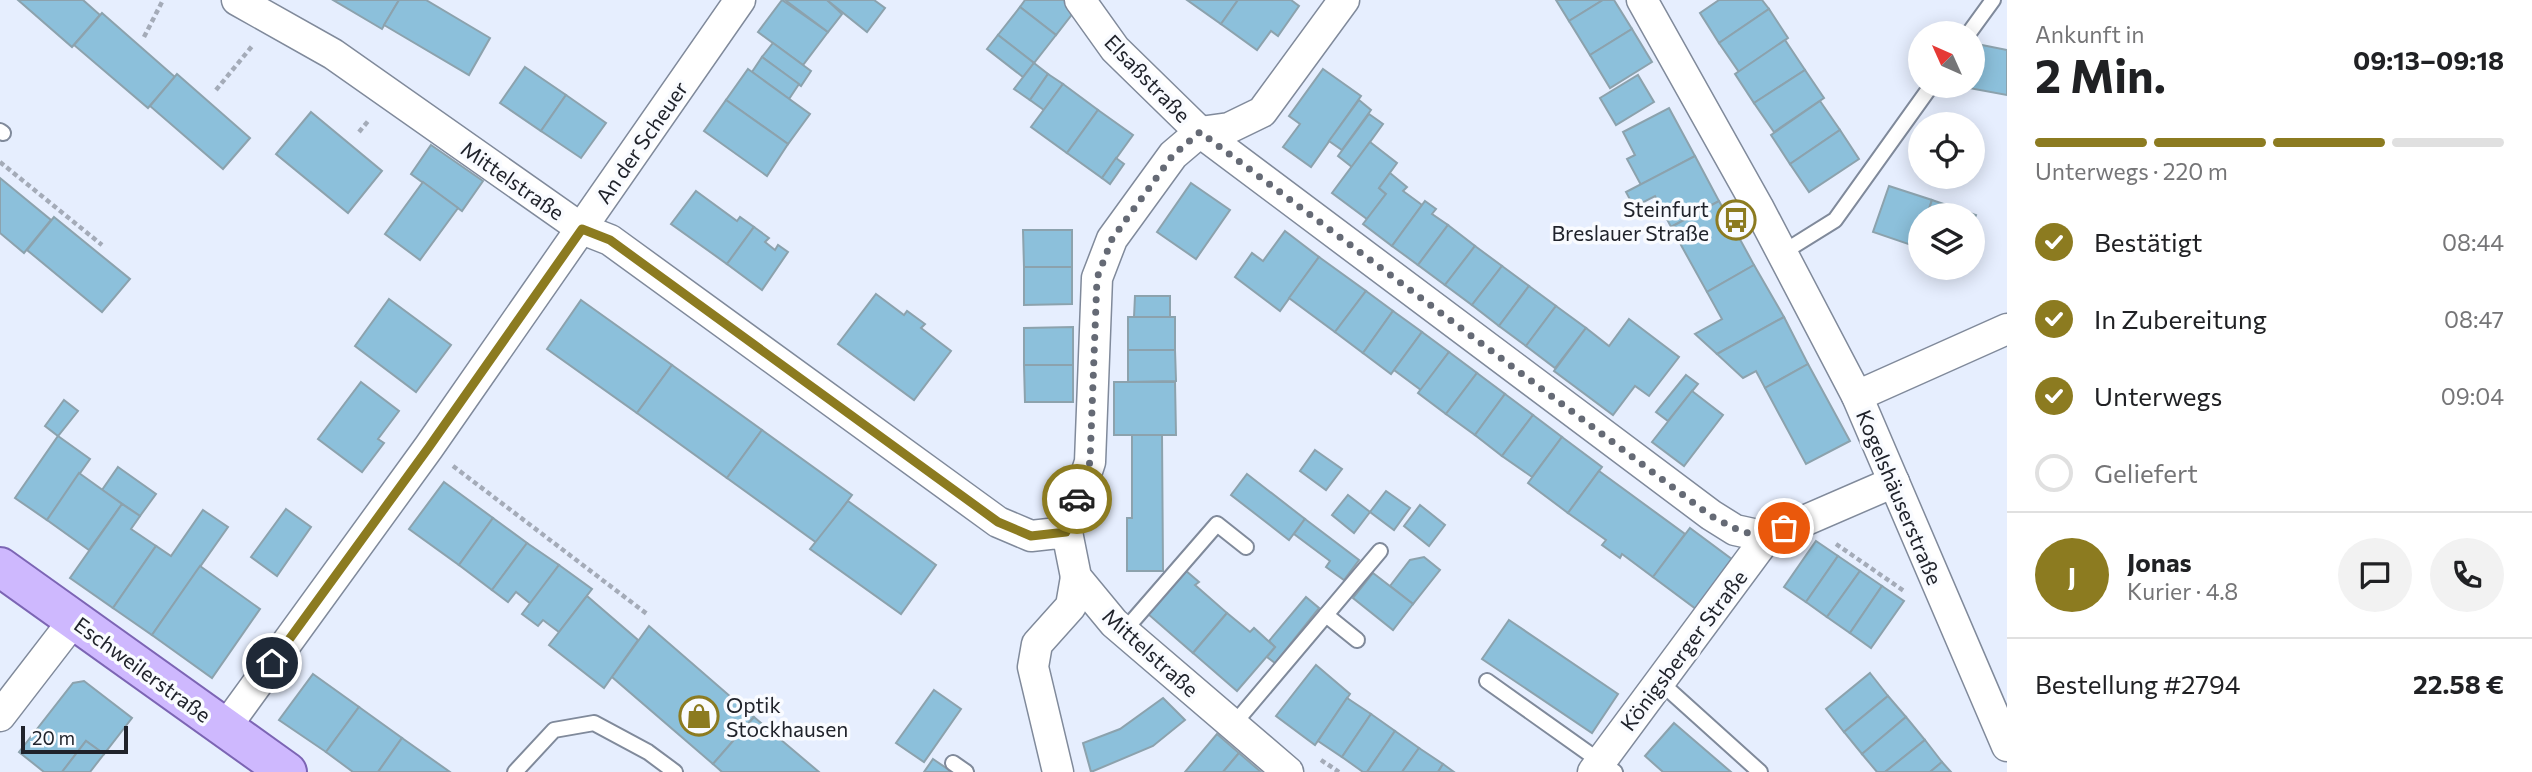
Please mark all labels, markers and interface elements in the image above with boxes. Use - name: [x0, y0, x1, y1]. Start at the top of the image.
- text: Ankunft in: [2035, 20, 2145, 48]
- north arrow: [1908, 21, 1984, 98]
- map controls: [1908, 21, 1985, 280]
- street label: Elsaßstraße: [1100, 29, 1196, 127]
- text: 09:13–09:18: [2353, 44, 2504, 75]
- text: 2 Min.: [2035, 46, 2166, 102]
- street label: An der Scheuer: [590, 76, 692, 208]
- button: locate: [1908, 112, 1985, 189]
- street label: Mittelstraße: [457, 135, 569, 225]
- text: Unterwegs · 220 m: [2035, 157, 2228, 185]
- place label: Steinfurt Breslauer Straße: [1552, 196, 1709, 245]
- bus stop icon: Steinfurt Breslauer Straße: [1715, 199, 1757, 241]
- button: layers: [1908, 203, 1985, 280]
- icon: check: [2035, 223, 2073, 261]
- text: Bestätigt: [2094, 226, 2203, 257]
- text: 08:44: [2442, 228, 2504, 256]
- icon: check: [2035, 300, 2073, 338]
- text: In Zubereitung: [2094, 303, 2267, 334]
- text: 08:47: [2444, 305, 2504, 333]
- icon: check: [2035, 377, 2073, 415]
- text: Unterwegs: [2094, 380, 2222, 411]
- text: 09:04: [2441, 382, 2504, 410]
- street label: Kogelshäuserstraße: [1852, 406, 1948, 588]
- text: Geliefert: [2094, 457, 2198, 488]
- courier: [1042, 464, 1112, 534]
- icon: car: [1058, 480, 1096, 518]
- pin: [1754, 498, 1814, 558]
- icon: bag: [1765, 509, 1803, 547]
- button: chat: [2338, 538, 2412, 612]
- button: phone: [2430, 538, 2504, 612]
- text: Jonas: [2127, 546, 2192, 577]
- text: J: [2068, 560, 2076, 591]
- street label: Königsberger Straße: [1614, 565, 1752, 735]
- text: Kurier · 4.8: [2127, 577, 2238, 605]
- street label: Mittelstraße: [1098, 603, 1204, 701]
- street label: Eschweilerstraße: [70, 611, 216, 727]
- pin: [242, 633, 302, 693]
- icon: home: [253, 644, 291, 682]
- text: Bestellung #2794: [2035, 668, 2240, 699]
- text: 22.58 €: [2413, 668, 2504, 699]
- place label: Optik Stockhausen: [726, 692, 848, 741]
- shop icon: Optik Stockhausen: [678, 695, 720, 737]
- scale bar: [21, 723, 128, 755]
- text: 20 m: [32, 726, 75, 749]

